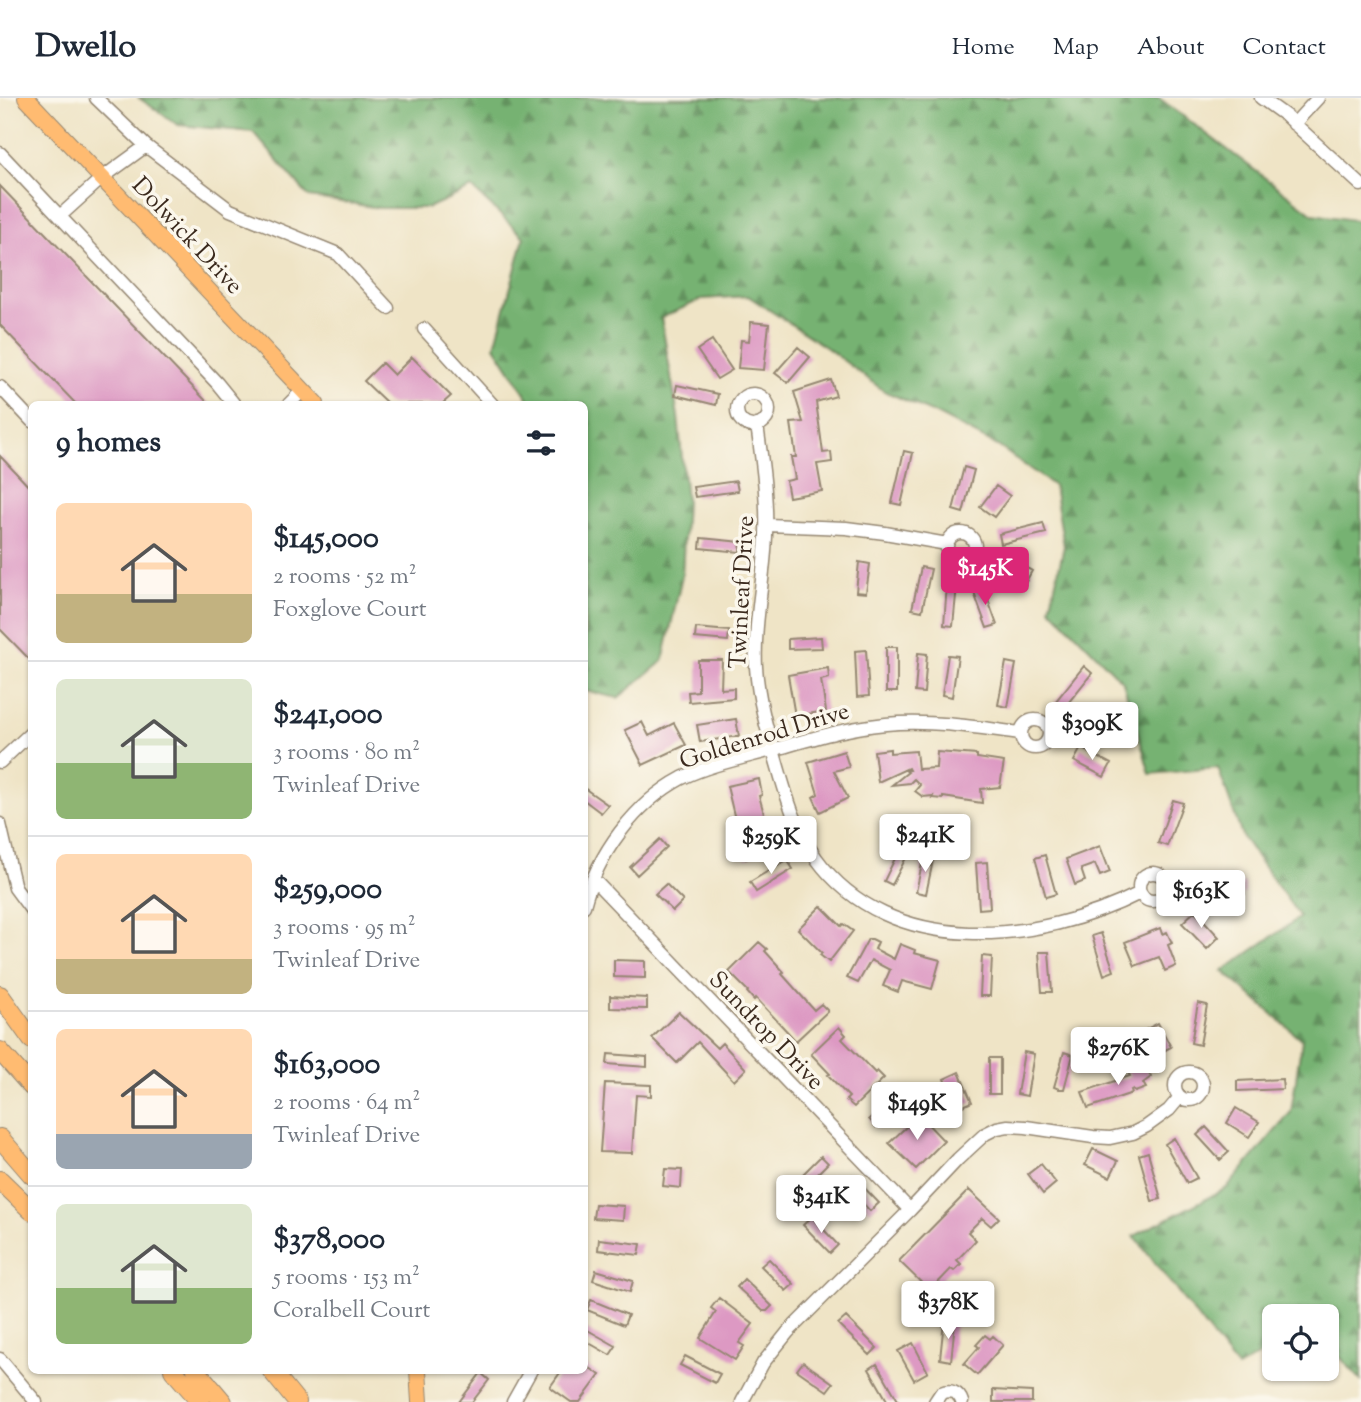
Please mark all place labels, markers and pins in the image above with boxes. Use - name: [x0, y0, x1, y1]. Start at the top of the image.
- pin: $145K: [936, 547, 1034, 607]
- pin: $309K: [1043, 702, 1141, 762]
- pin: $241K: [876, 814, 974, 874]
- pin: $259K: [722, 816, 820, 876]
- pin: $163K: [1152, 870, 1250, 930]
- pin: $276K: [1069, 1028, 1167, 1087]
- pin: $149K: [868, 1082, 966, 1142]
- pin: $341K: [772, 1176, 870, 1235]
- pin: $378K: [899, 1282, 997, 1341]

